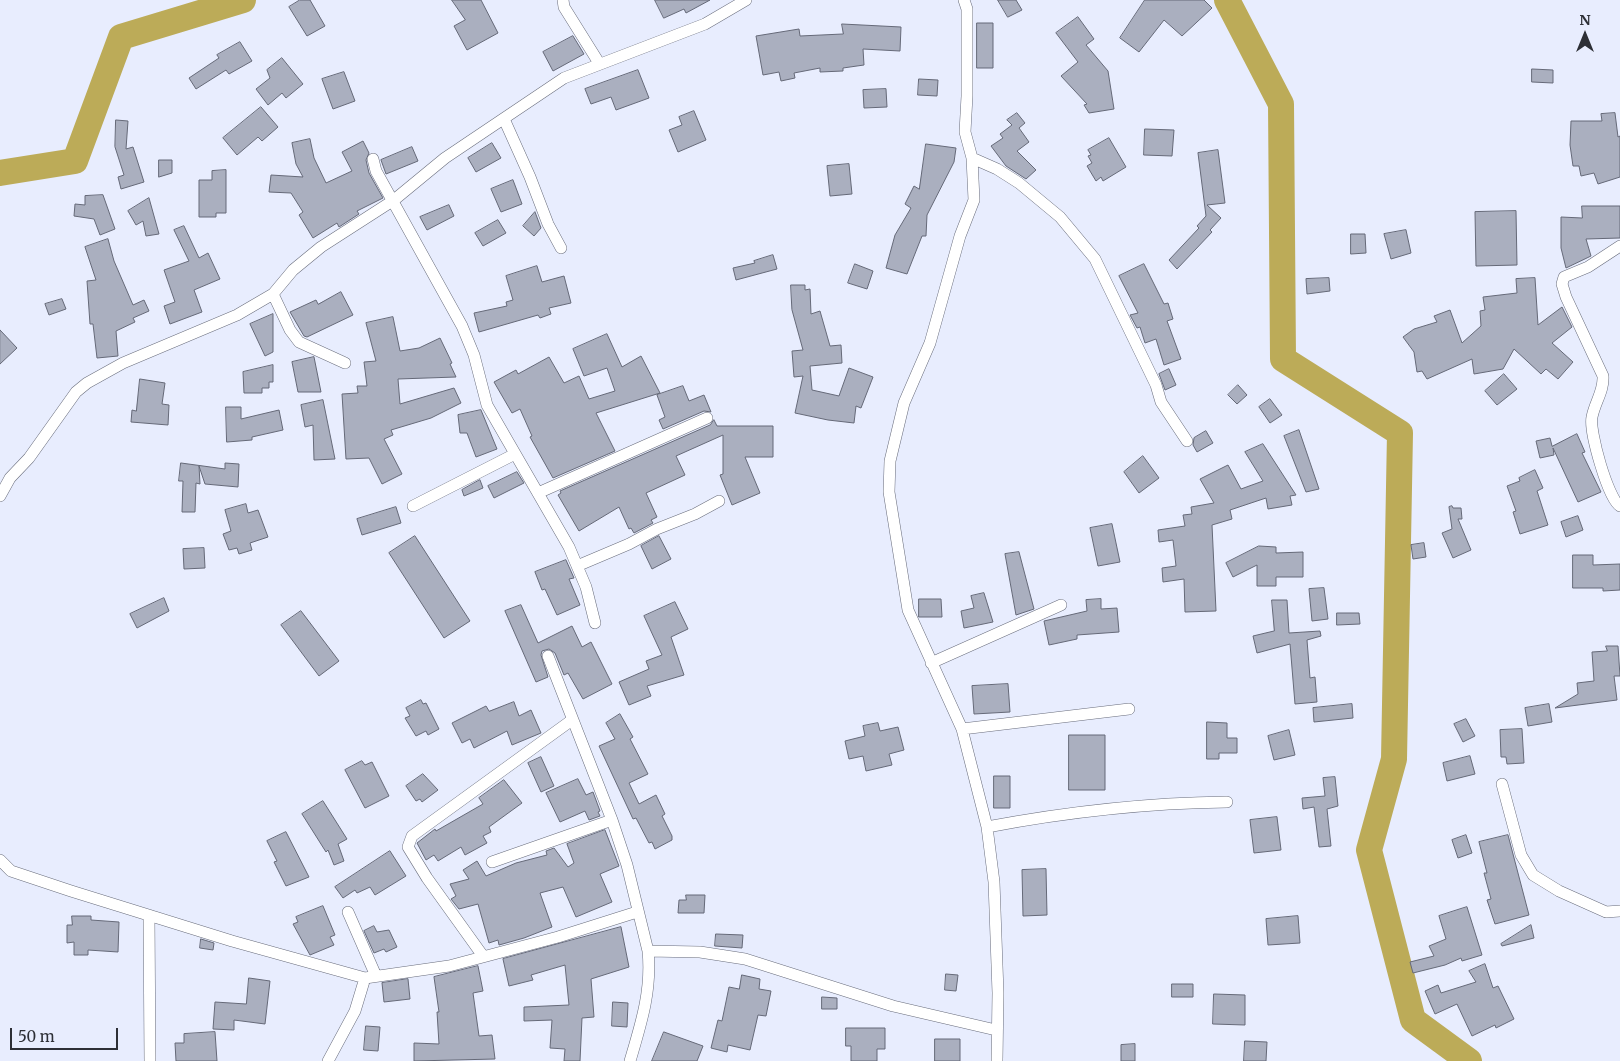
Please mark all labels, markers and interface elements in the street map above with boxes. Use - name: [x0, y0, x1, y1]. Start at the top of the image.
- north arrow: [1560, 10, 1610, 60]
- text: N: [1579, 11, 1591, 29]
- scale bar: [12, 1018, 120, 1050]
- text: 50 m: [18, 1027, 55, 1046]

